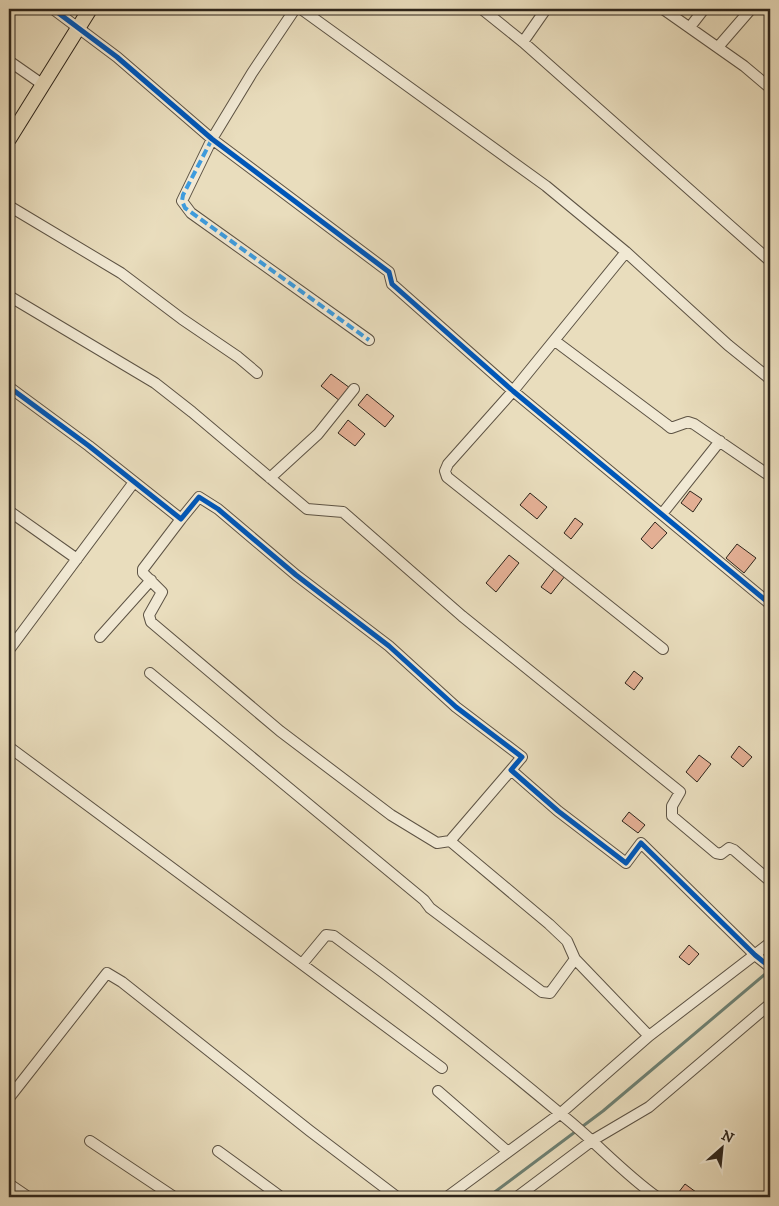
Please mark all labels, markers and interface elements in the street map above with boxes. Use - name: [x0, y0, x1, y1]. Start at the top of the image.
- north arrow: [696, 1124, 746, 1174]
- text: N: [718, 1127, 737, 1148]

